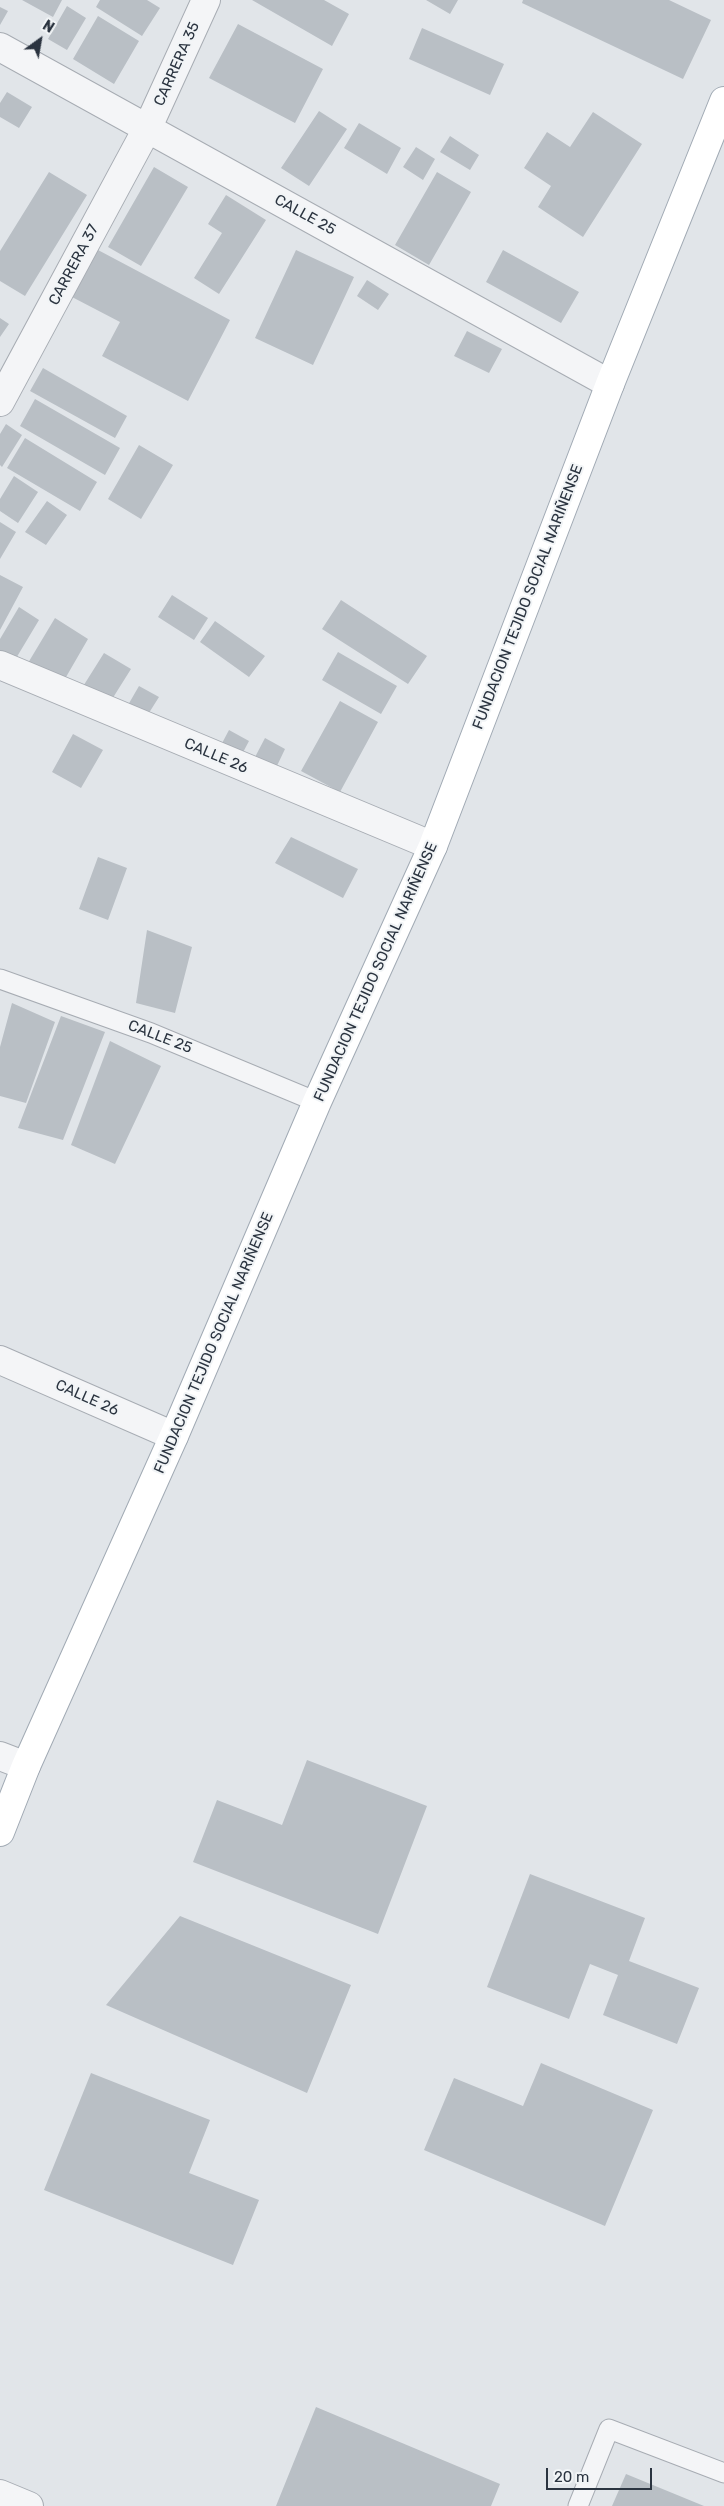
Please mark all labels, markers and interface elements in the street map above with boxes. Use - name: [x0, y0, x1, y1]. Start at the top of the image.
- north arrow: [15, 15, 65, 65]
- text: N: [39, 17, 57, 37]
- street label: CARRERA 35: [150, 19, 204, 109]
- street label: CALLE 25: [271, 191, 339, 239]
- street label: CARRERA 37: [45, 222, 103, 308]
- street label: FUNDACION TEJIDO SOCIAL NARIÑENSE: [469, 462, 587, 732]
- street label: CALLE 26: [181, 735, 251, 777]
- street label: FUNDACION TEJIDO SOCIAL NARIÑENSE: [310, 839, 442, 1105]
- street label: CALLE 25: [125, 1017, 195, 1057]
- street label: FUNDACION TEJIDO SOCIAL NARIÑENSE: [151, 1210, 277, 1476]
- street label: CALLE 26: [53, 1376, 121, 1420]
- scale bar: [549, 2458, 655, 2490]
- text: 20 m: [554, 2468, 589, 2486]

